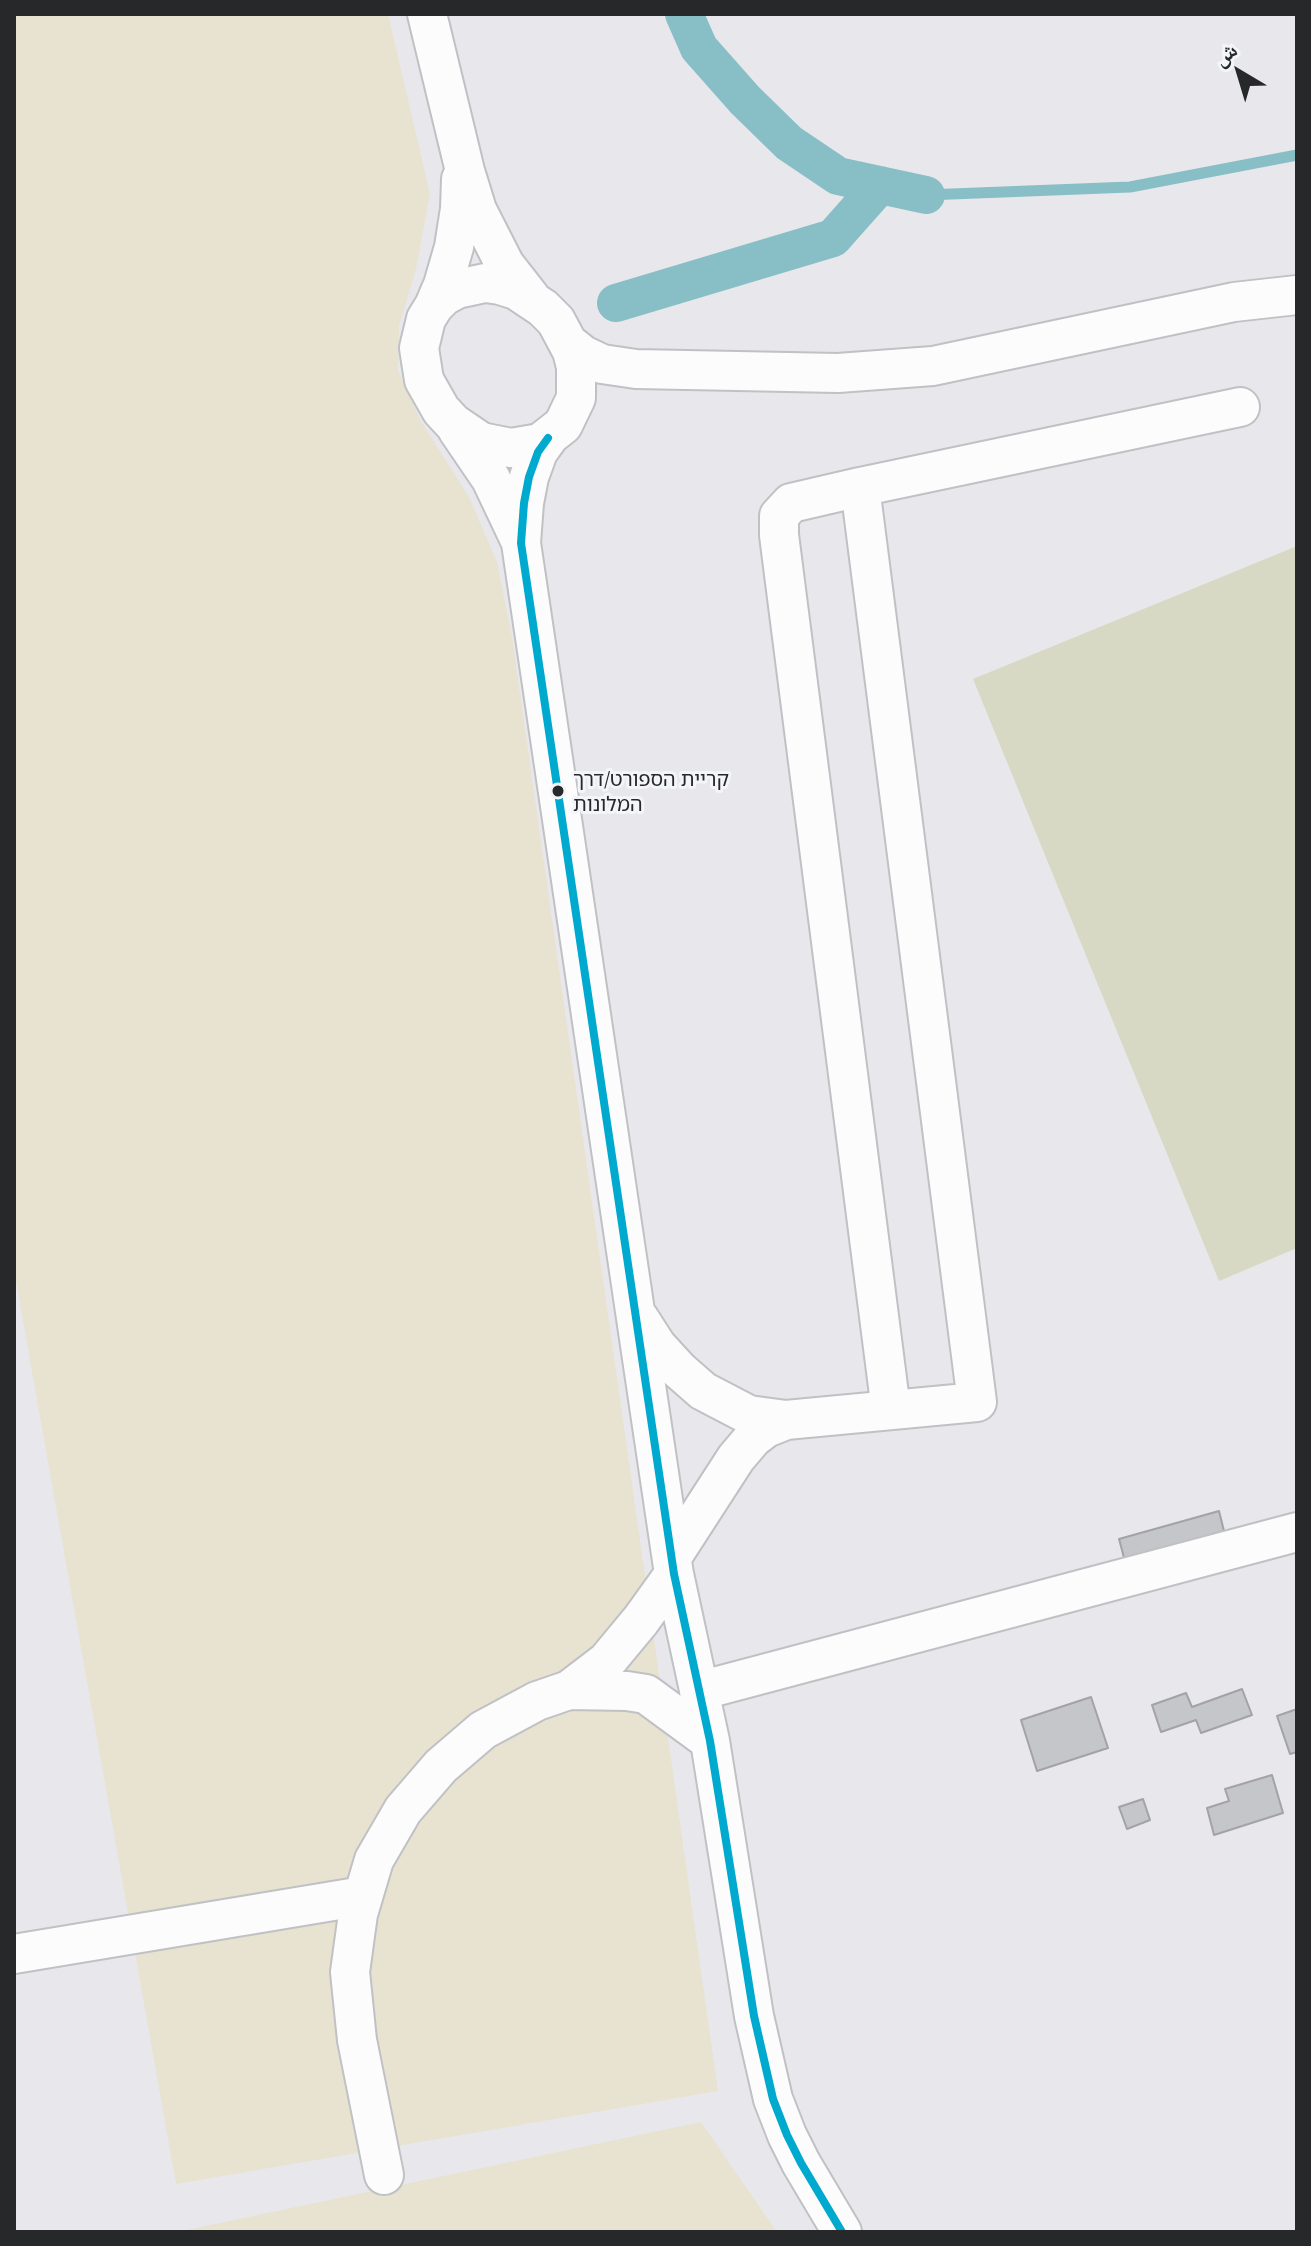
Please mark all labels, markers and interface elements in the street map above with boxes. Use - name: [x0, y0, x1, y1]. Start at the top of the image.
- north arrow: [1199, 32, 1279, 112]
- text: ش: [1206, 34, 1243, 72]
- place label: קריית הספורט/דרך המלונות: [573, 768, 729, 815]
- marker: קריית הספורט/דרך המלונות: [550, 783, 566, 799]

